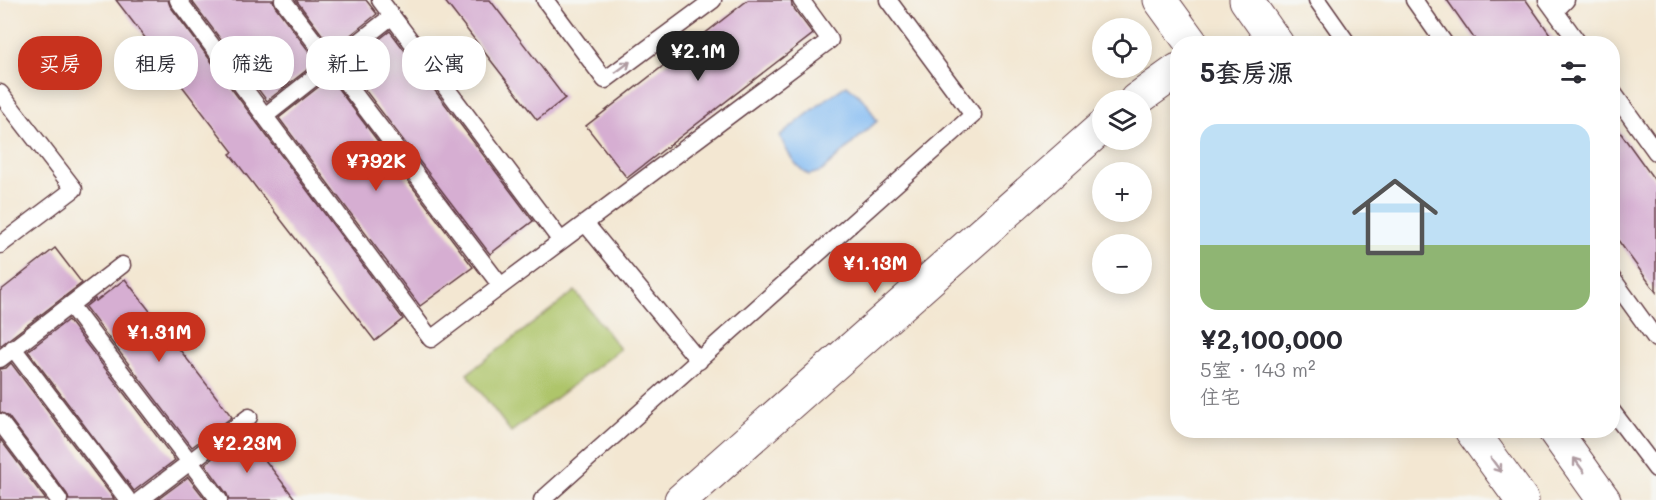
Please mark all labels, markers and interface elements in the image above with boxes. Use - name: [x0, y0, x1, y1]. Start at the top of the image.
- map controls: [1092, 18, 1152, 294]
- button: locate: [1092, 18, 1152, 78]
- pin: ¥2.1M: [656, 31, 740, 82]
- chip: 买房: [18, 36, 102, 90]
- chip: 租房: [114, 36, 198, 90]
- chip: 筛选: [210, 36, 294, 90]
- chip: 新上: [306, 36, 390, 90]
- chip: 公寓: [402, 36, 486, 90]
- text: ¥2.1M: [670, 37, 726, 63]
- text: 5套房源: [1200, 55, 1293, 89]
- icon: filters: [1557, 56, 1590, 89]
- one-way arrow: [614, 61, 630, 74]
- button: layers: [1092, 90, 1152, 150]
- pin: ¥792K: [334, 141, 418, 192]
- text: ¥792K: [346, 147, 406, 173]
- button: +: [1092, 162, 1152, 222]
- icon: home: [1341, 163, 1449, 271]
- button: −: [1092, 234, 1152, 294]
- pin: ¥1.13M: [826, 243, 924, 294]
- text: ¥1.13M: [842, 249, 908, 275]
- pin: ¥1.31M: [110, 312, 208, 363]
- text: ¥1.31M: [126, 318, 192, 344]
- text: ¥2,100,000: [1200, 322, 1343, 356]
- text: 5室 · 143 m²: [1200, 356, 1315, 382]
- text: 住宅: [1200, 383, 1240, 409]
- pin: ¥2.23M: [198, 423, 296, 474]
- text: ¥2.23M: [212, 429, 282, 455]
- one-way arrow: [1490, 457, 1503, 473]
- one-way arrow: [1573, 458, 1586, 474]

